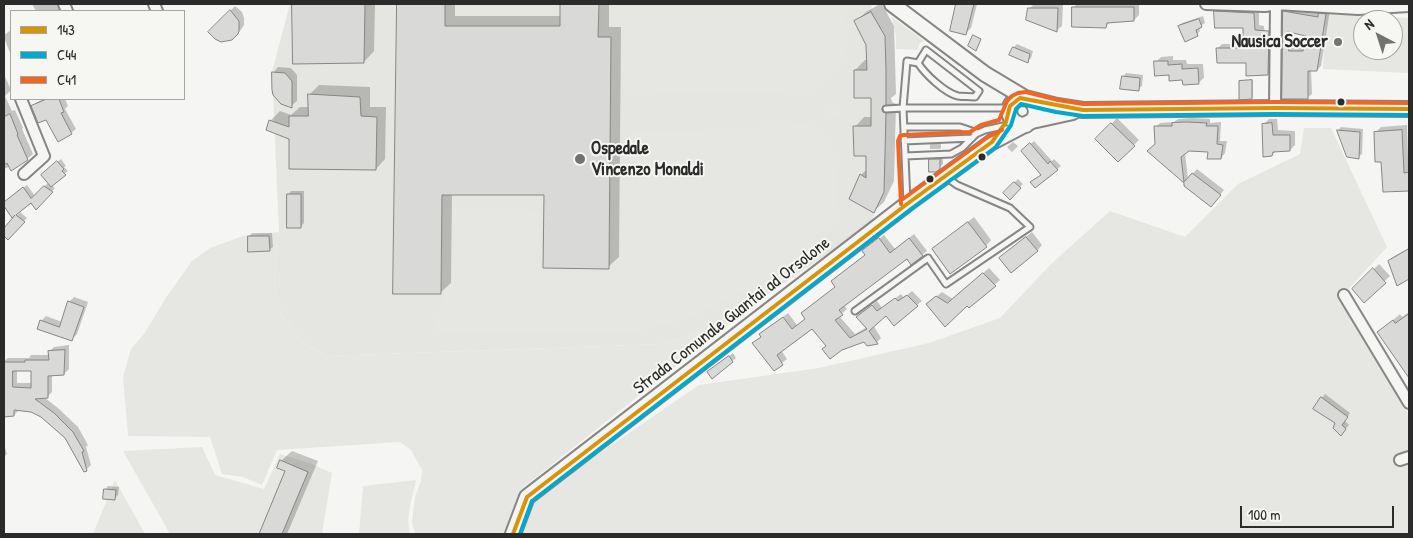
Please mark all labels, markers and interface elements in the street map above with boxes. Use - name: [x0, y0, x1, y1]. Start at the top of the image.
- legend: [10, 10, 185, 100]
- north arrow: [1353, 10, 1403, 60]
- text: N: [1360, 14, 1378, 34]
- text: 143: [57, 19, 75, 40]
- place label: Nausica Soccer: [1231, 31, 1328, 53]
- marker: Nausica Soccer: [1332, 36, 1344, 48]
- text: C44: [57, 44, 76, 65]
- text: C41: [57, 69, 76, 90]
- unlabelled marker: [1336, 97, 1346, 107]
- place label: Ospedale Vincenzo Monaldi: [591, 138, 704, 180]
- marker: Ospedale Vincenzo Monaldi: [573, 152, 587, 166]
- unlabelled marker: [977, 152, 987, 162]
- unlabelled marker: [925, 174, 935, 184]
- street label: Strada Comunale Guantai ad Orsolone: [629, 232, 835, 400]
- scale bar: [1243, 496, 1397, 528]
- text: 100 m: [1248, 504, 1281, 525]

